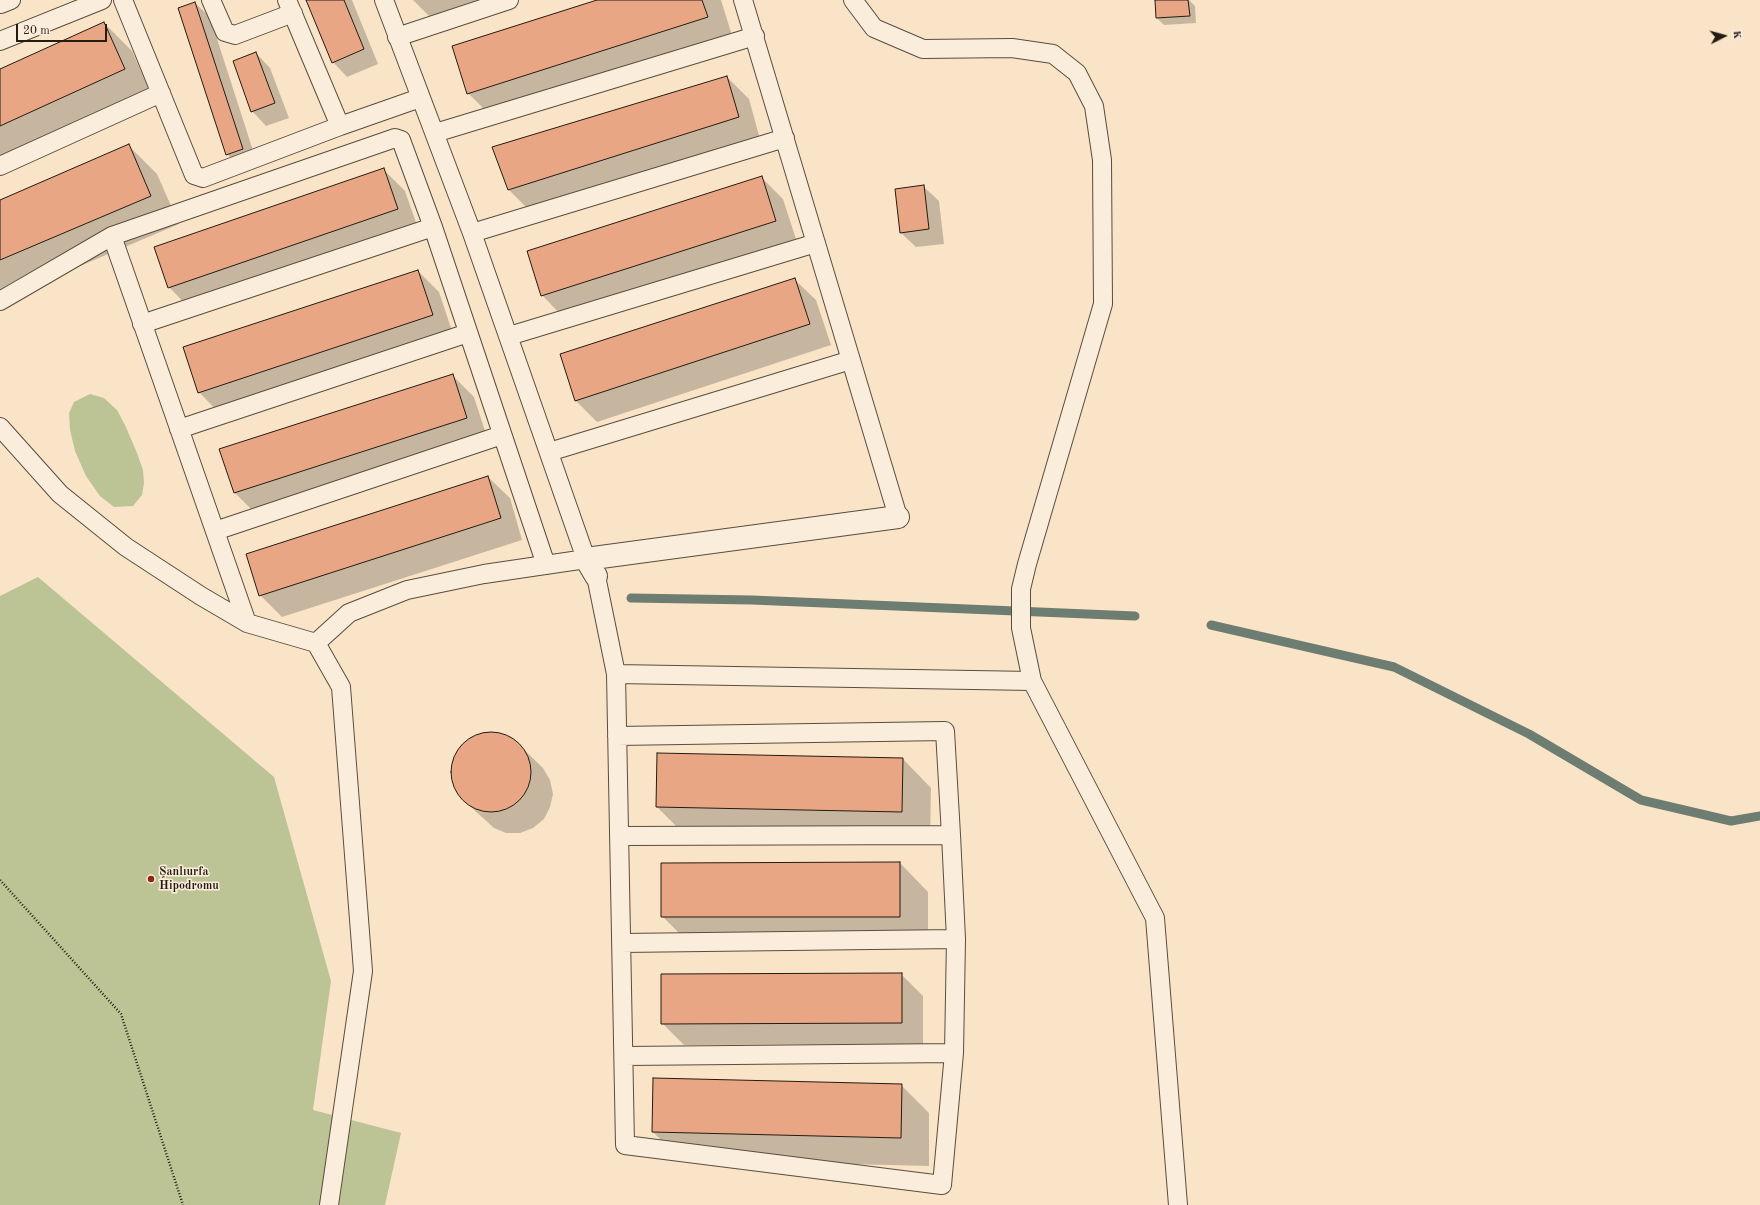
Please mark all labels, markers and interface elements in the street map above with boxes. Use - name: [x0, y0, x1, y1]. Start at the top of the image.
- scale bar: [18, 16, 109, 42]
- north arrow: [1704, 16, 1744, 56]
- text: 20 m: [23, 25, 50, 37]
- text: K: [1731, 30, 1742, 39]
- place label: Şanlıurfa Hipodromu: [159, 865, 219, 893]
- marker: Şanlıurfa Hipodromu: [146, 874, 156, 884]

